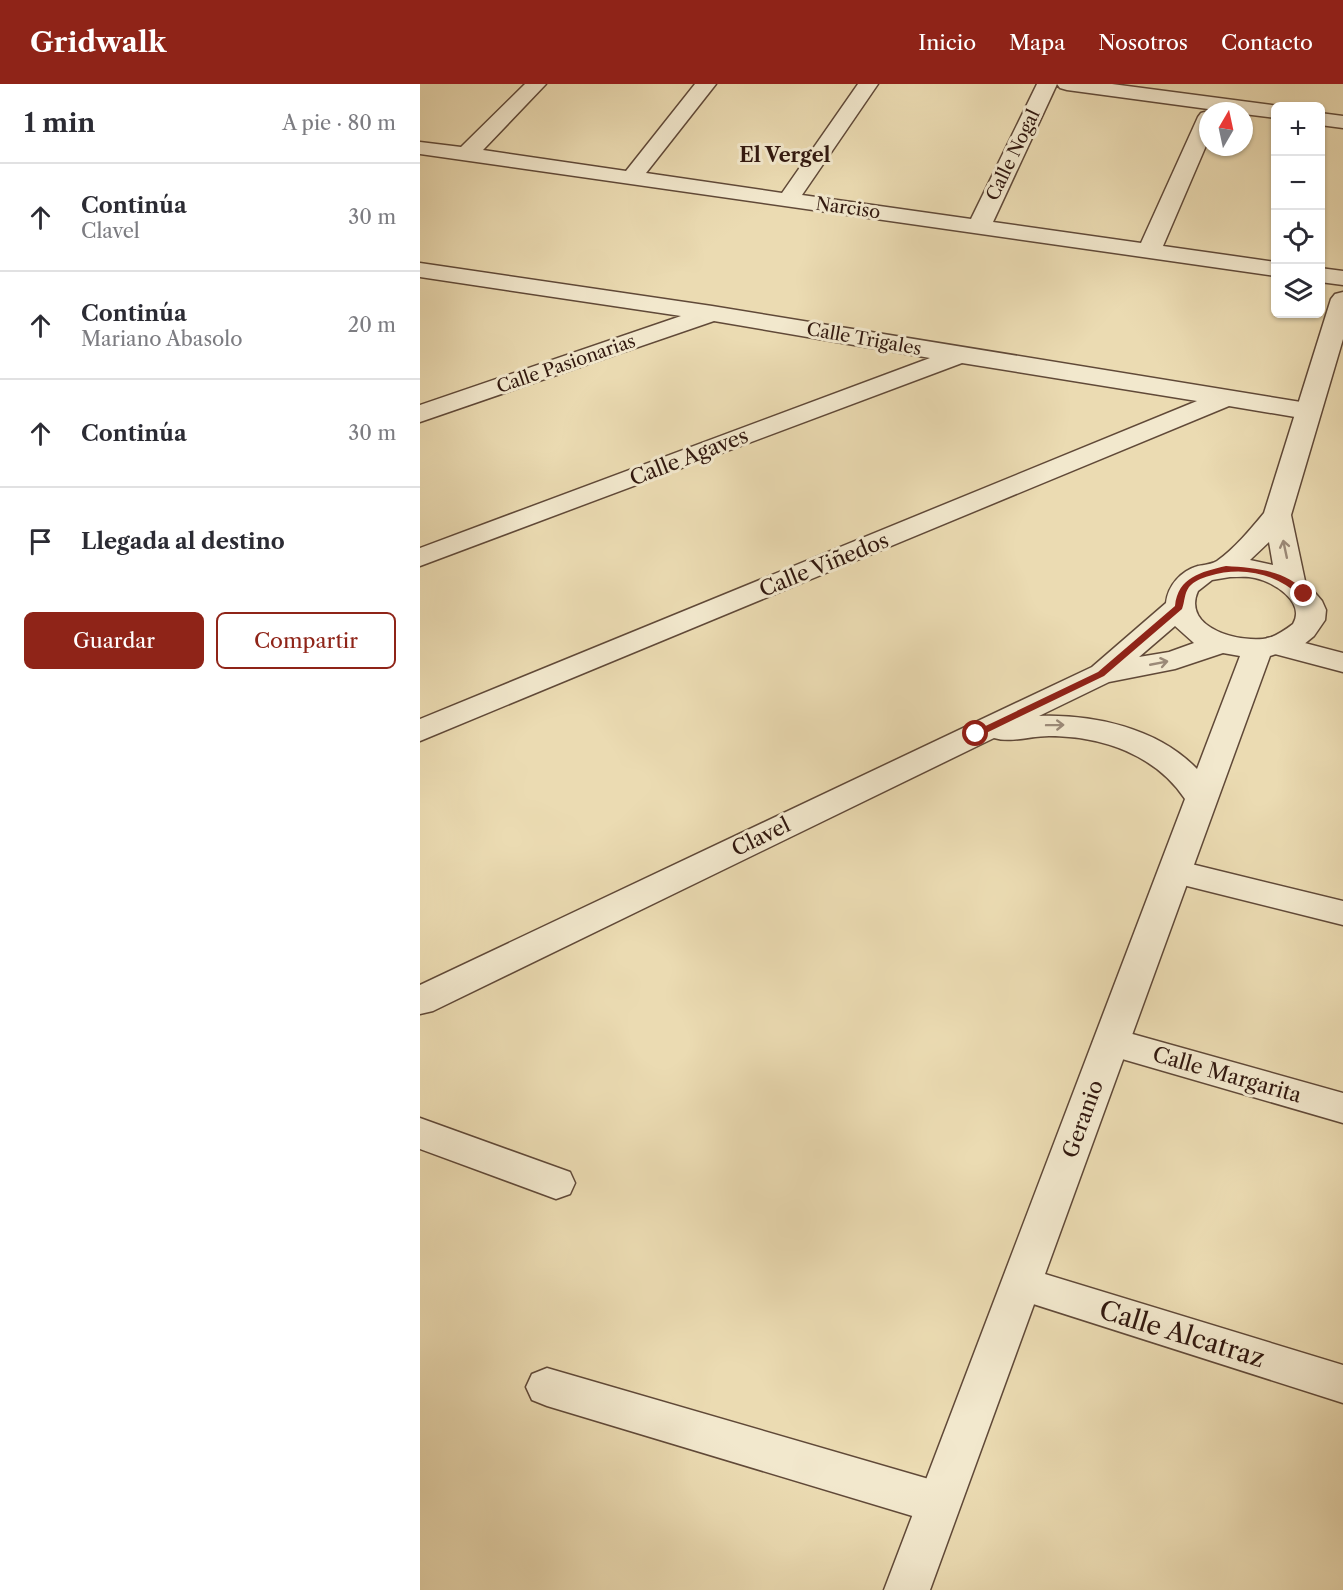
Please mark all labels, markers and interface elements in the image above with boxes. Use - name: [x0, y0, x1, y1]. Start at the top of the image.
- text: Gridwalk: [30, 25, 166, 59]
- text: Inicio: [918, 30, 976, 55]
- text: Mapa: [1009, 30, 1065, 55]
- text: Nosotros: [1098, 30, 1188, 55]
- text: Contacto: [1221, 30, 1313, 55]
- north arrow: [1199, 102, 1253, 156]
- map controls: [1271, 102, 1325, 318]
- button: +: [1271, 102, 1325, 156]
- street label: Calle Nogal: [981, 106, 1045, 204]
- text: 1 min: [24, 107, 95, 139]
- text: A pie · 80 m: [282, 111, 396, 135]
- district label: El Vergel: [739, 143, 831, 167]
- button: −: [1271, 156, 1325, 210]
- text: Continúa: [81, 192, 187, 219]
- street label: Narciso: [814, 193, 882, 223]
- icon: ahead: [24, 201, 57, 234]
- text: 30 m: [348, 205, 396, 229]
- button: locate: [1271, 210, 1325, 264]
- text: Clavel: [81, 219, 140, 243]
- button: layers: [1271, 264, 1325, 318]
- text: Continúa: [81, 300, 187, 327]
- icon: ahead: [24, 309, 57, 342]
- text: 20 m: [348, 313, 396, 337]
- street label: Calle Trigales: [805, 318, 923, 360]
- text: Mariano Abasolo: [81, 327, 243, 351]
- street label: Calle Pasionarias: [494, 330, 638, 398]
- icon: ahead: [24, 417, 57, 450]
- text: Continúa: [81, 420, 187, 447]
- text: 30 m: [348, 421, 396, 445]
- street label: Calle Agaves: [626, 422, 752, 491]
- icon: arrive: [24, 525, 57, 558]
- street label: Calle Viñedos: [755, 527, 892, 602]
- text: Llegada al destino: [81, 528, 285, 555]
- one-way arrow: [1279, 540, 1290, 559]
- route end: [1290, 580, 1316, 606]
- button: Guardar: [24, 612, 204, 669]
- button: Compartir: [216, 612, 396, 669]
- one-way arrow: [1148, 657, 1168, 668]
- one-way arrow: [1045, 719, 1065, 731]
- route start: [962, 720, 988, 746]
- street label: Clavel: [728, 812, 794, 861]
- street label: Calle Margarita: [1150, 1041, 1305, 1108]
- street label: Geranio: [1057, 1077, 1108, 1161]
- street label: Calle Alcatraz: [1095, 1294, 1269, 1374]

